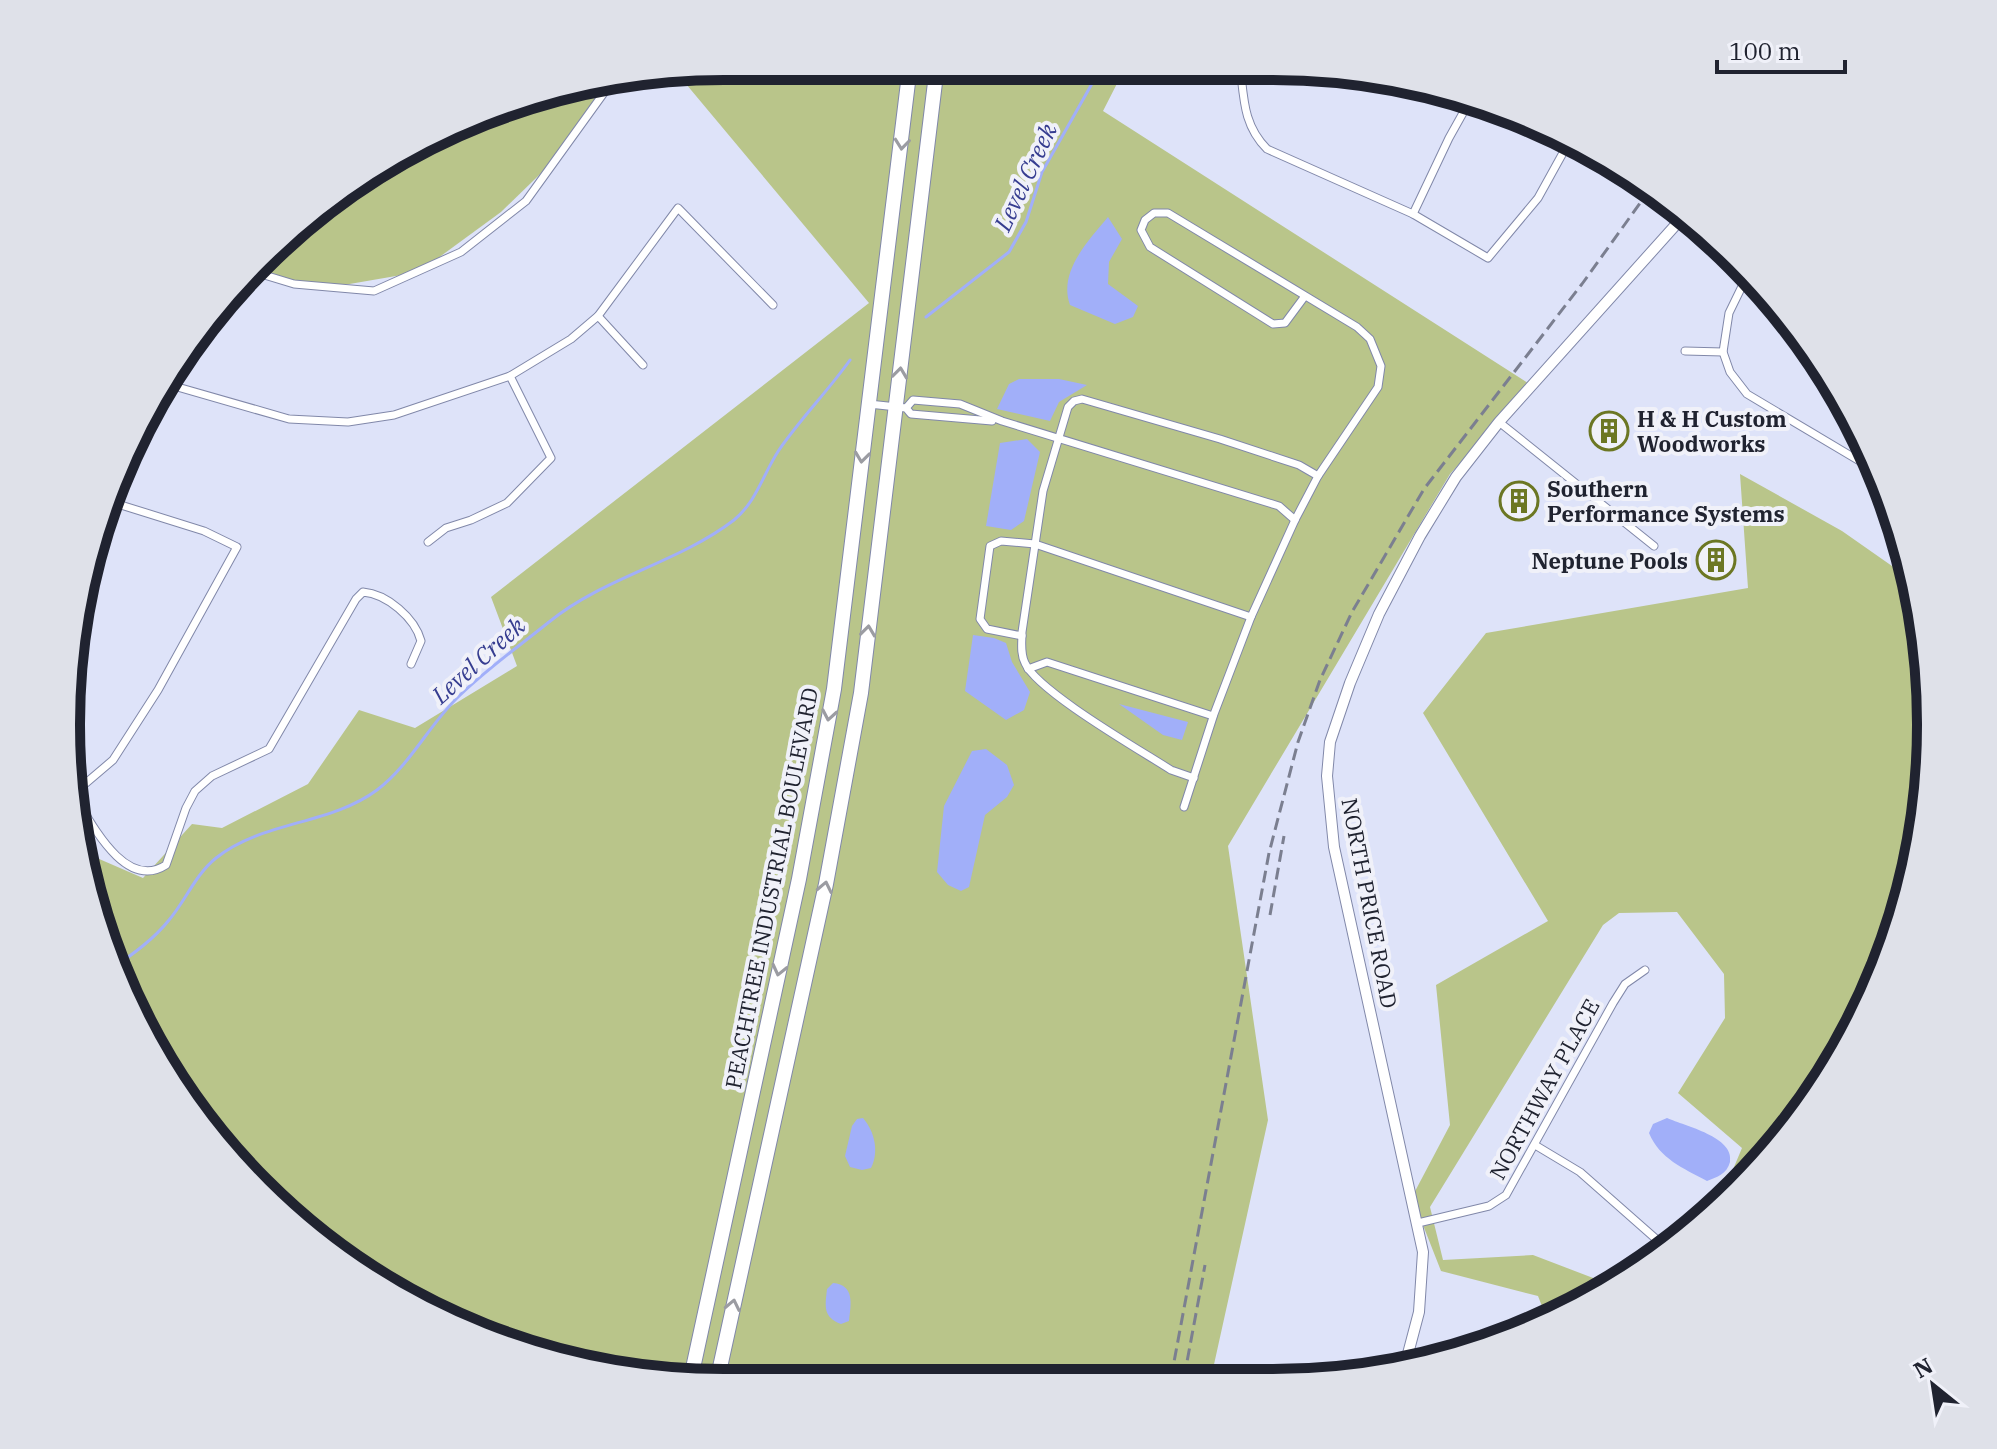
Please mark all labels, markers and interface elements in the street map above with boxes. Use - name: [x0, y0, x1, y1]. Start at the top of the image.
- scale bar: [1717, 24, 1845, 74]
- text: 100 m: [1729, 35, 1801, 67]
- water label: Level Creek: [986, 118, 1064, 237]
- one-way arrow: [893, 138, 910, 151]
- one-way arrow: [891, 366, 908, 379]
- place label: H & H Custom Woodworks: [1637, 404, 1787, 458]
- building icon: H & H Custom Woodworks: [1588, 410, 1630, 452]
- one-way arrow: [854, 450, 871, 464]
- place label: Southern Performance Systems: [1547, 474, 1785, 528]
- building icon: Southern Performance Systems: [1498, 480, 1540, 522]
- building icon: Neptune Pools: [1695, 539, 1737, 581]
- place label: Neptune Pools: [1531, 546, 1688, 575]
- water label: Level Creek: [424, 609, 532, 711]
- one-way arrow: [859, 624, 876, 638]
- street label: PEACHTREE INDUSTRIAL BOULEVARD: [718, 685, 824, 1091]
- one-way arrow: [822, 708, 839, 722]
- street label: NORTH PRICE ROAD: [1335, 795, 1405, 1011]
- one-way arrow: [816, 881, 833, 894]
- one-way arrow: [771, 963, 788, 976]
- street label: NORTHWAY PLACE: [1482, 994, 1606, 1184]
- one-way arrow: [724, 1299, 741, 1312]
- north arrow: [1893, 1345, 1973, 1425]
- text: N: [1908, 1350, 1938, 1384]

